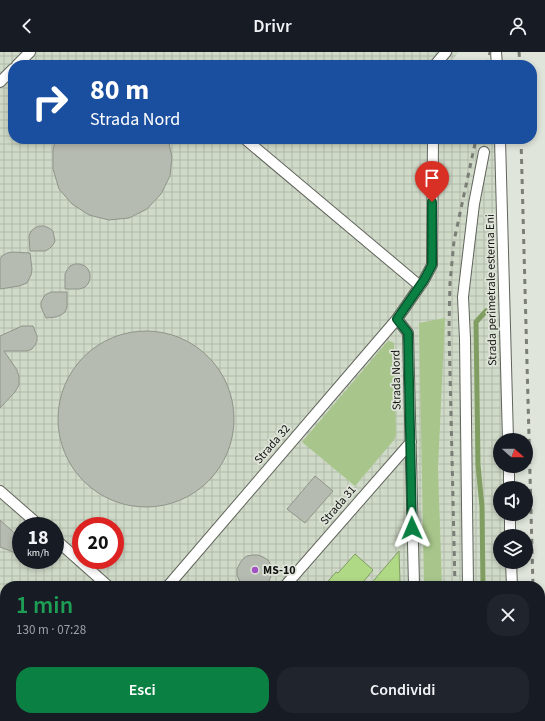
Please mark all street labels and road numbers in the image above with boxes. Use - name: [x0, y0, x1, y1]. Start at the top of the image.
- street label: Strada perimetrale esterna Eni: [482, 214, 501, 366]
- street label: Strada Nord: [387, 350, 406, 410]
- street label: Strada 32: [250, 421, 294, 468]
- street label: Strada 31: [316, 482, 360, 529]

